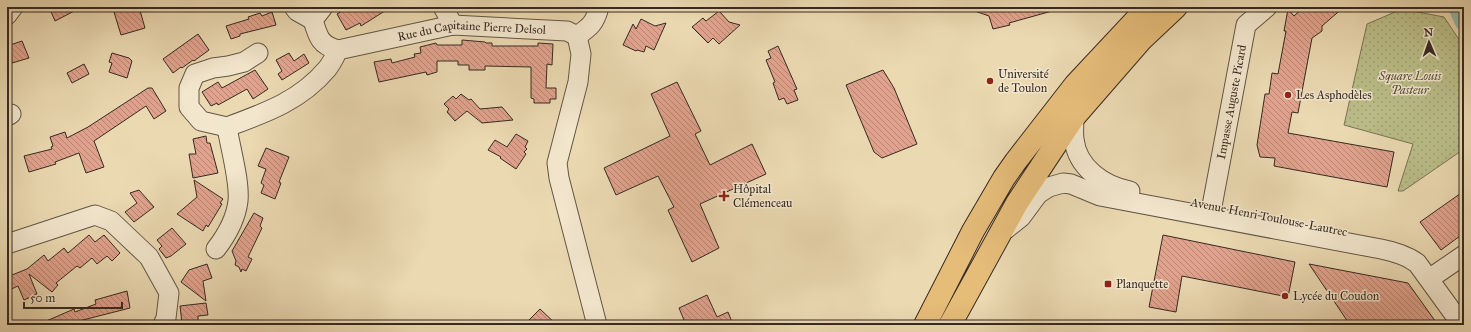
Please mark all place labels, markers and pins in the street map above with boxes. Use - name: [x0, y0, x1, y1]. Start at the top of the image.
- place label: Université de Toulon: [998, 67, 1049, 95]
- marker: Université de Toulon: [985, 76, 995, 86]
- place label: Les Asphodèles: [1296, 88, 1372, 102]
- marker: Les Asphodèles: [1283, 90, 1293, 100]
- place label: Hôpital Clémenceau: [733, 182, 793, 210]
- marker: Hôpital Clémenceau: [718, 190, 730, 202]
- place label: Planquette: [1116, 277, 1168, 292]
- marker: Planquette: [1103, 279, 1113, 289]
- place label: Lycée du Coudon: [1293, 289, 1380, 303]
- marker: Lycée du Coudon: [1280, 291, 1290, 301]

